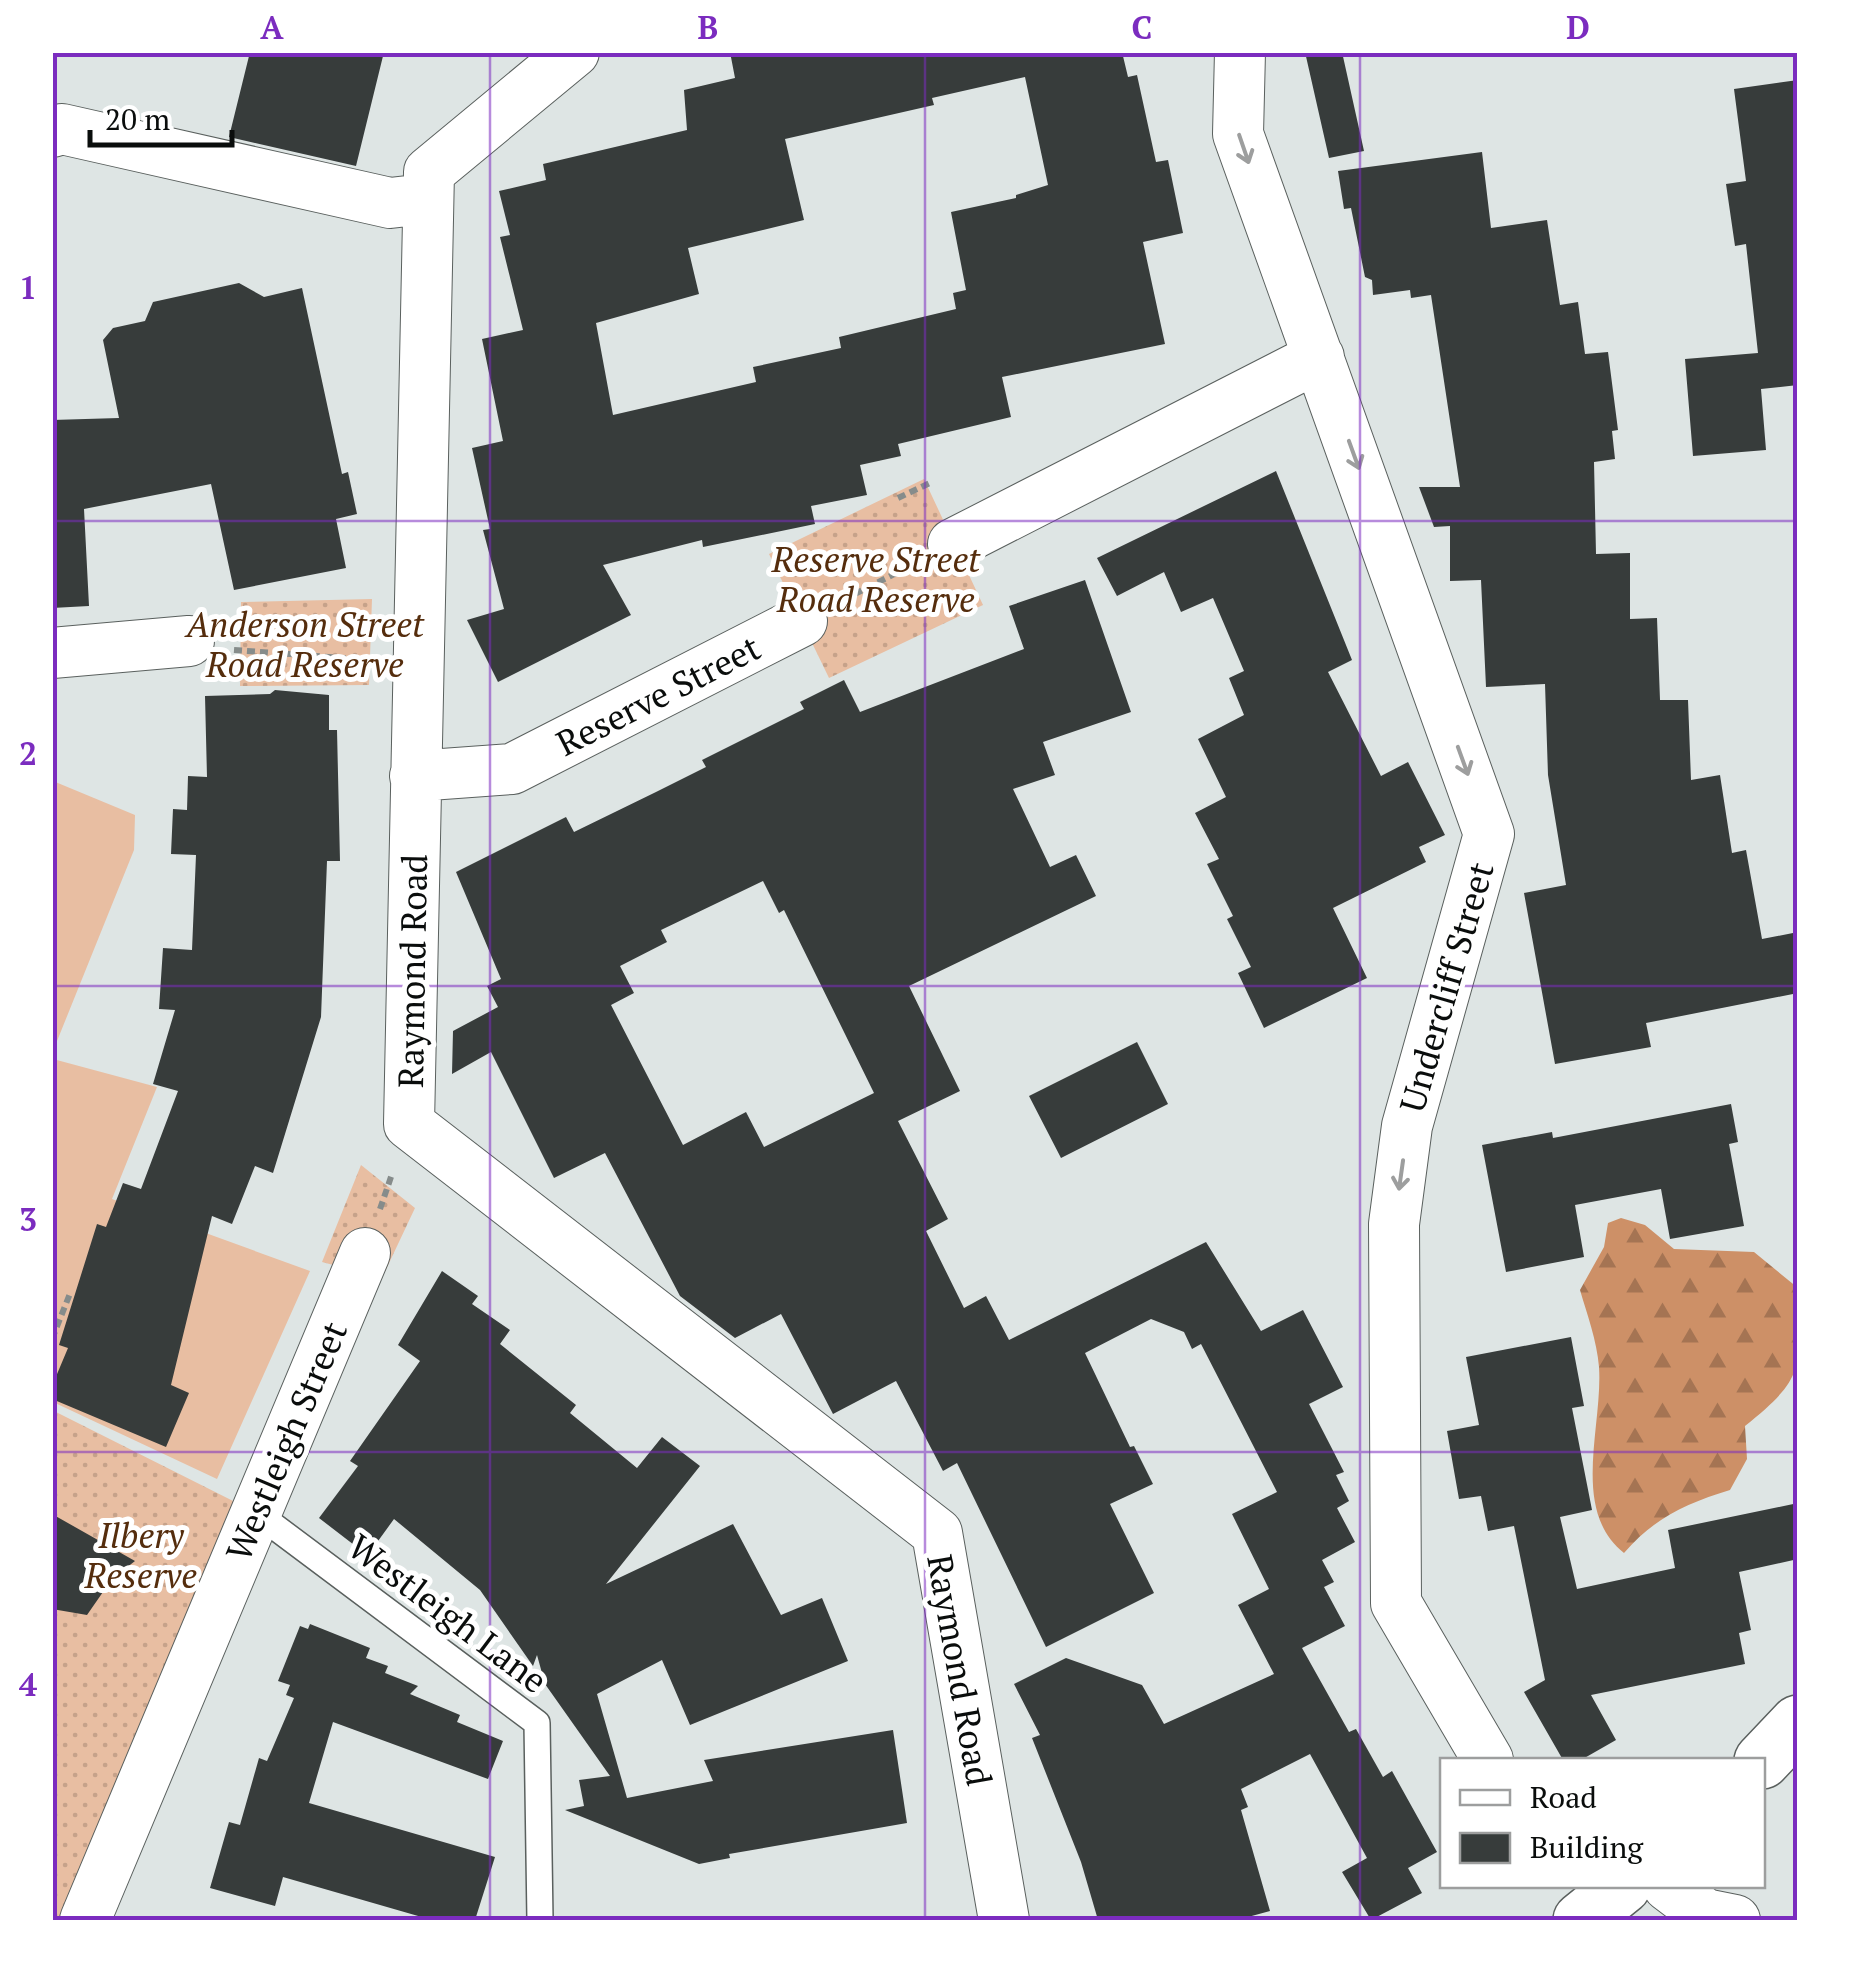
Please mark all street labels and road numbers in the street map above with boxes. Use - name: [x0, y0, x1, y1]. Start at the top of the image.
- street label: Reserve Street: [548, 624, 768, 766]
- street label: Raymond Road: [387, 854, 437, 1088]
- street label: Undercliff Street: [1388, 857, 1504, 1117]
- street label: Westleigh Street: [215, 1314, 357, 1568]
- street label: Westleigh Lane: [339, 1523, 557, 1703]
- street label: Raymond Road: [917, 1551, 1003, 1789]

